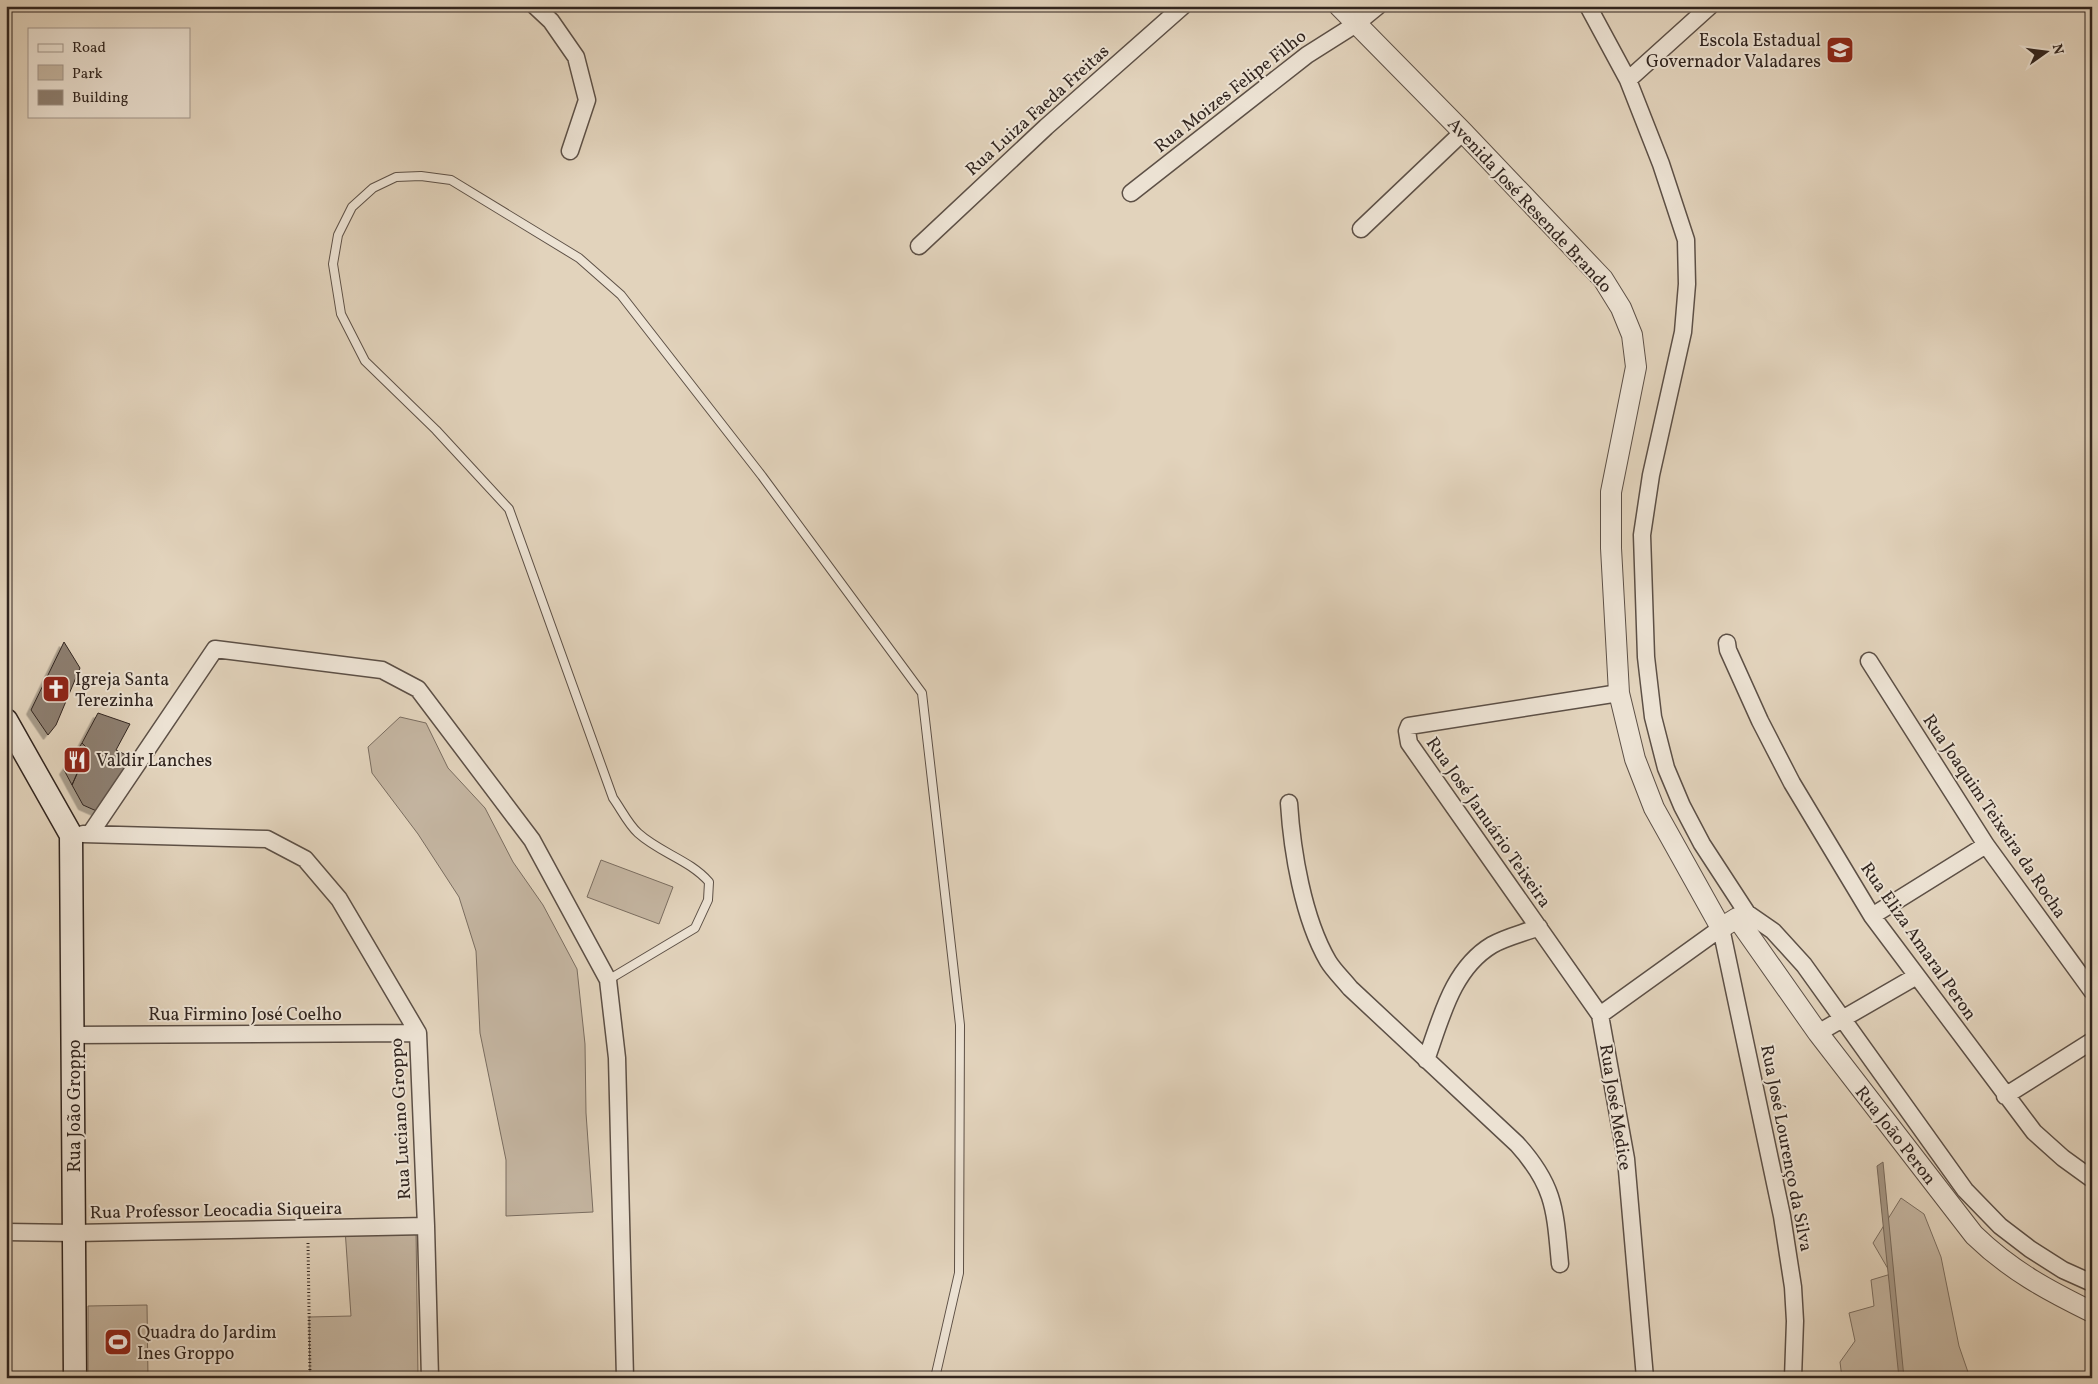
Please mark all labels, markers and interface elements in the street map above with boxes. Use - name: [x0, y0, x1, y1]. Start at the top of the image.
- street label: Rua Moizes Felipe Filho: [1150, 25, 1312, 160]
- legend: [28, 28, 190, 118]
- north arrow: [2020, 28, 2070, 78]
- place label: Escola Estadual Governador Valadares: [1646, 29, 1821, 75]
- school or university icon: Escola Estadual Governador Valadares: [1825, 35, 1855, 65]
- text: Road: [72, 38, 106, 59]
- street label: Rua Luiza Faeda Freitas: [961, 40, 1115, 183]
- text: N: [2047, 42, 2068, 56]
- text: Park: [72, 64, 103, 85]
- text: Building: [72, 88, 129, 109]
- street label: Avenida José Resende Brando: [1441, 113, 1617, 299]
- place label: Igreja Santa Terezinha: [75, 668, 169, 714]
- church icon: Igreja Santa Terezinha: [41, 674, 71, 704]
- street label: Rua Joaquim Teixeira da Rocha: [1916, 710, 2072, 924]
- street label: Rua José Januário Teixeira: [1419, 732, 1556, 913]
- restaurant icon: Valdir Lanches: [62, 745, 92, 775]
- place label: Valdir Lanches: [96, 749, 212, 774]
- street label: Rua Eliza Amaral Peron: [1854, 858, 1982, 1026]
- street label: Rua Firmino José Coelho: [148, 1003, 342, 1028]
- street label: Rua Luciano Groppo: [385, 1037, 418, 1201]
- street label: Rua João Groppo: [63, 1039, 88, 1173]
- street label: Rua José Medice: [1592, 1042, 1637, 1172]
- street label: Rua José Lourenço da Silva: [1753, 1043, 1818, 1254]
- street label: Rua João Peron: [1848, 1081, 1942, 1191]
- street label: Rua Professor Leocadia Siqueira: [90, 1197, 343, 1226]
- place label: Quadra do Jardim Ines Groppo: [137, 1321, 277, 1367]
- sports icon: Quadra do Jardim Ines Groppo: [103, 1327, 133, 1357]

